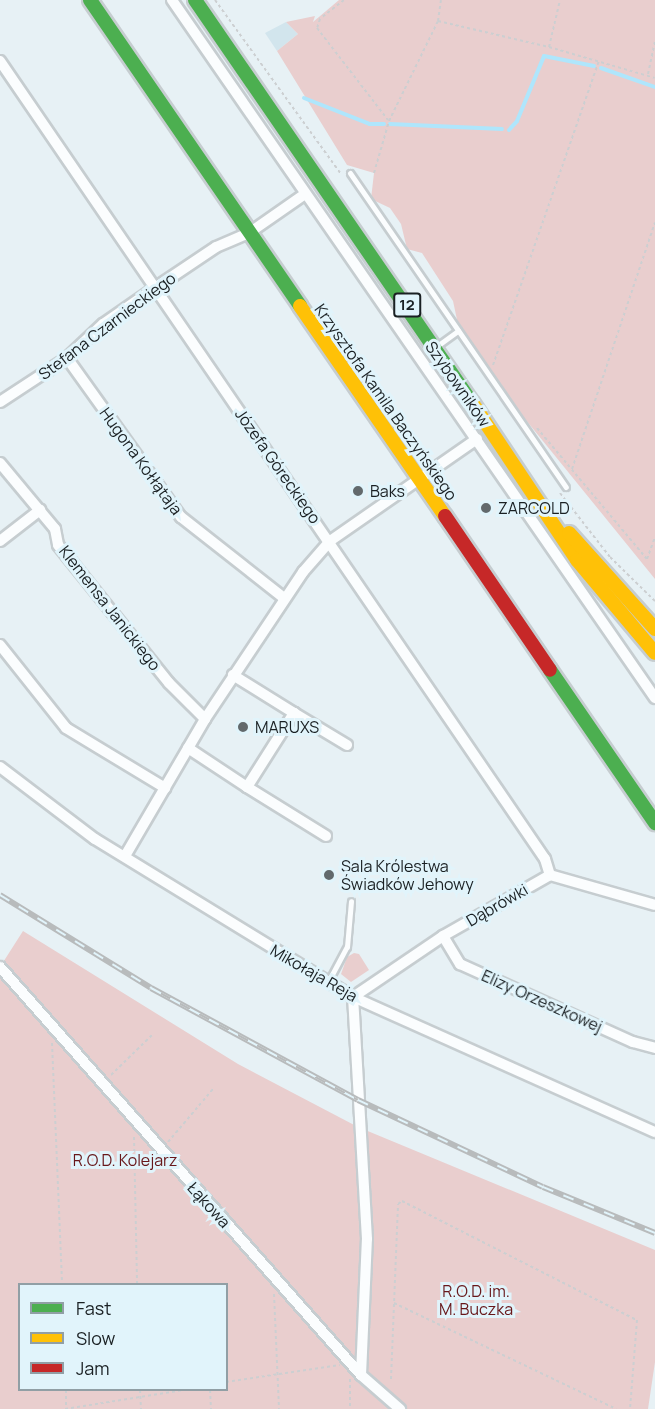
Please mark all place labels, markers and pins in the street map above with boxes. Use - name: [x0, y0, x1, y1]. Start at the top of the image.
- place label: Baks: [370, 481, 405, 501]
- marker: Baks: [351, 484, 365, 498]
- place label: ZARCOLD: [498, 498, 570, 518]
- marker: ZARCOLD: [479, 501, 493, 515]
- place label: MARUXS: [255, 717, 319, 737]
- marker: MARUXS: [236, 720, 250, 734]
- place label: Sala Królestwa Świadków Jehowy: [341, 856, 474, 894]
- marker: Sala Królestwa Świadków Jehowy: [322, 868, 336, 882]

